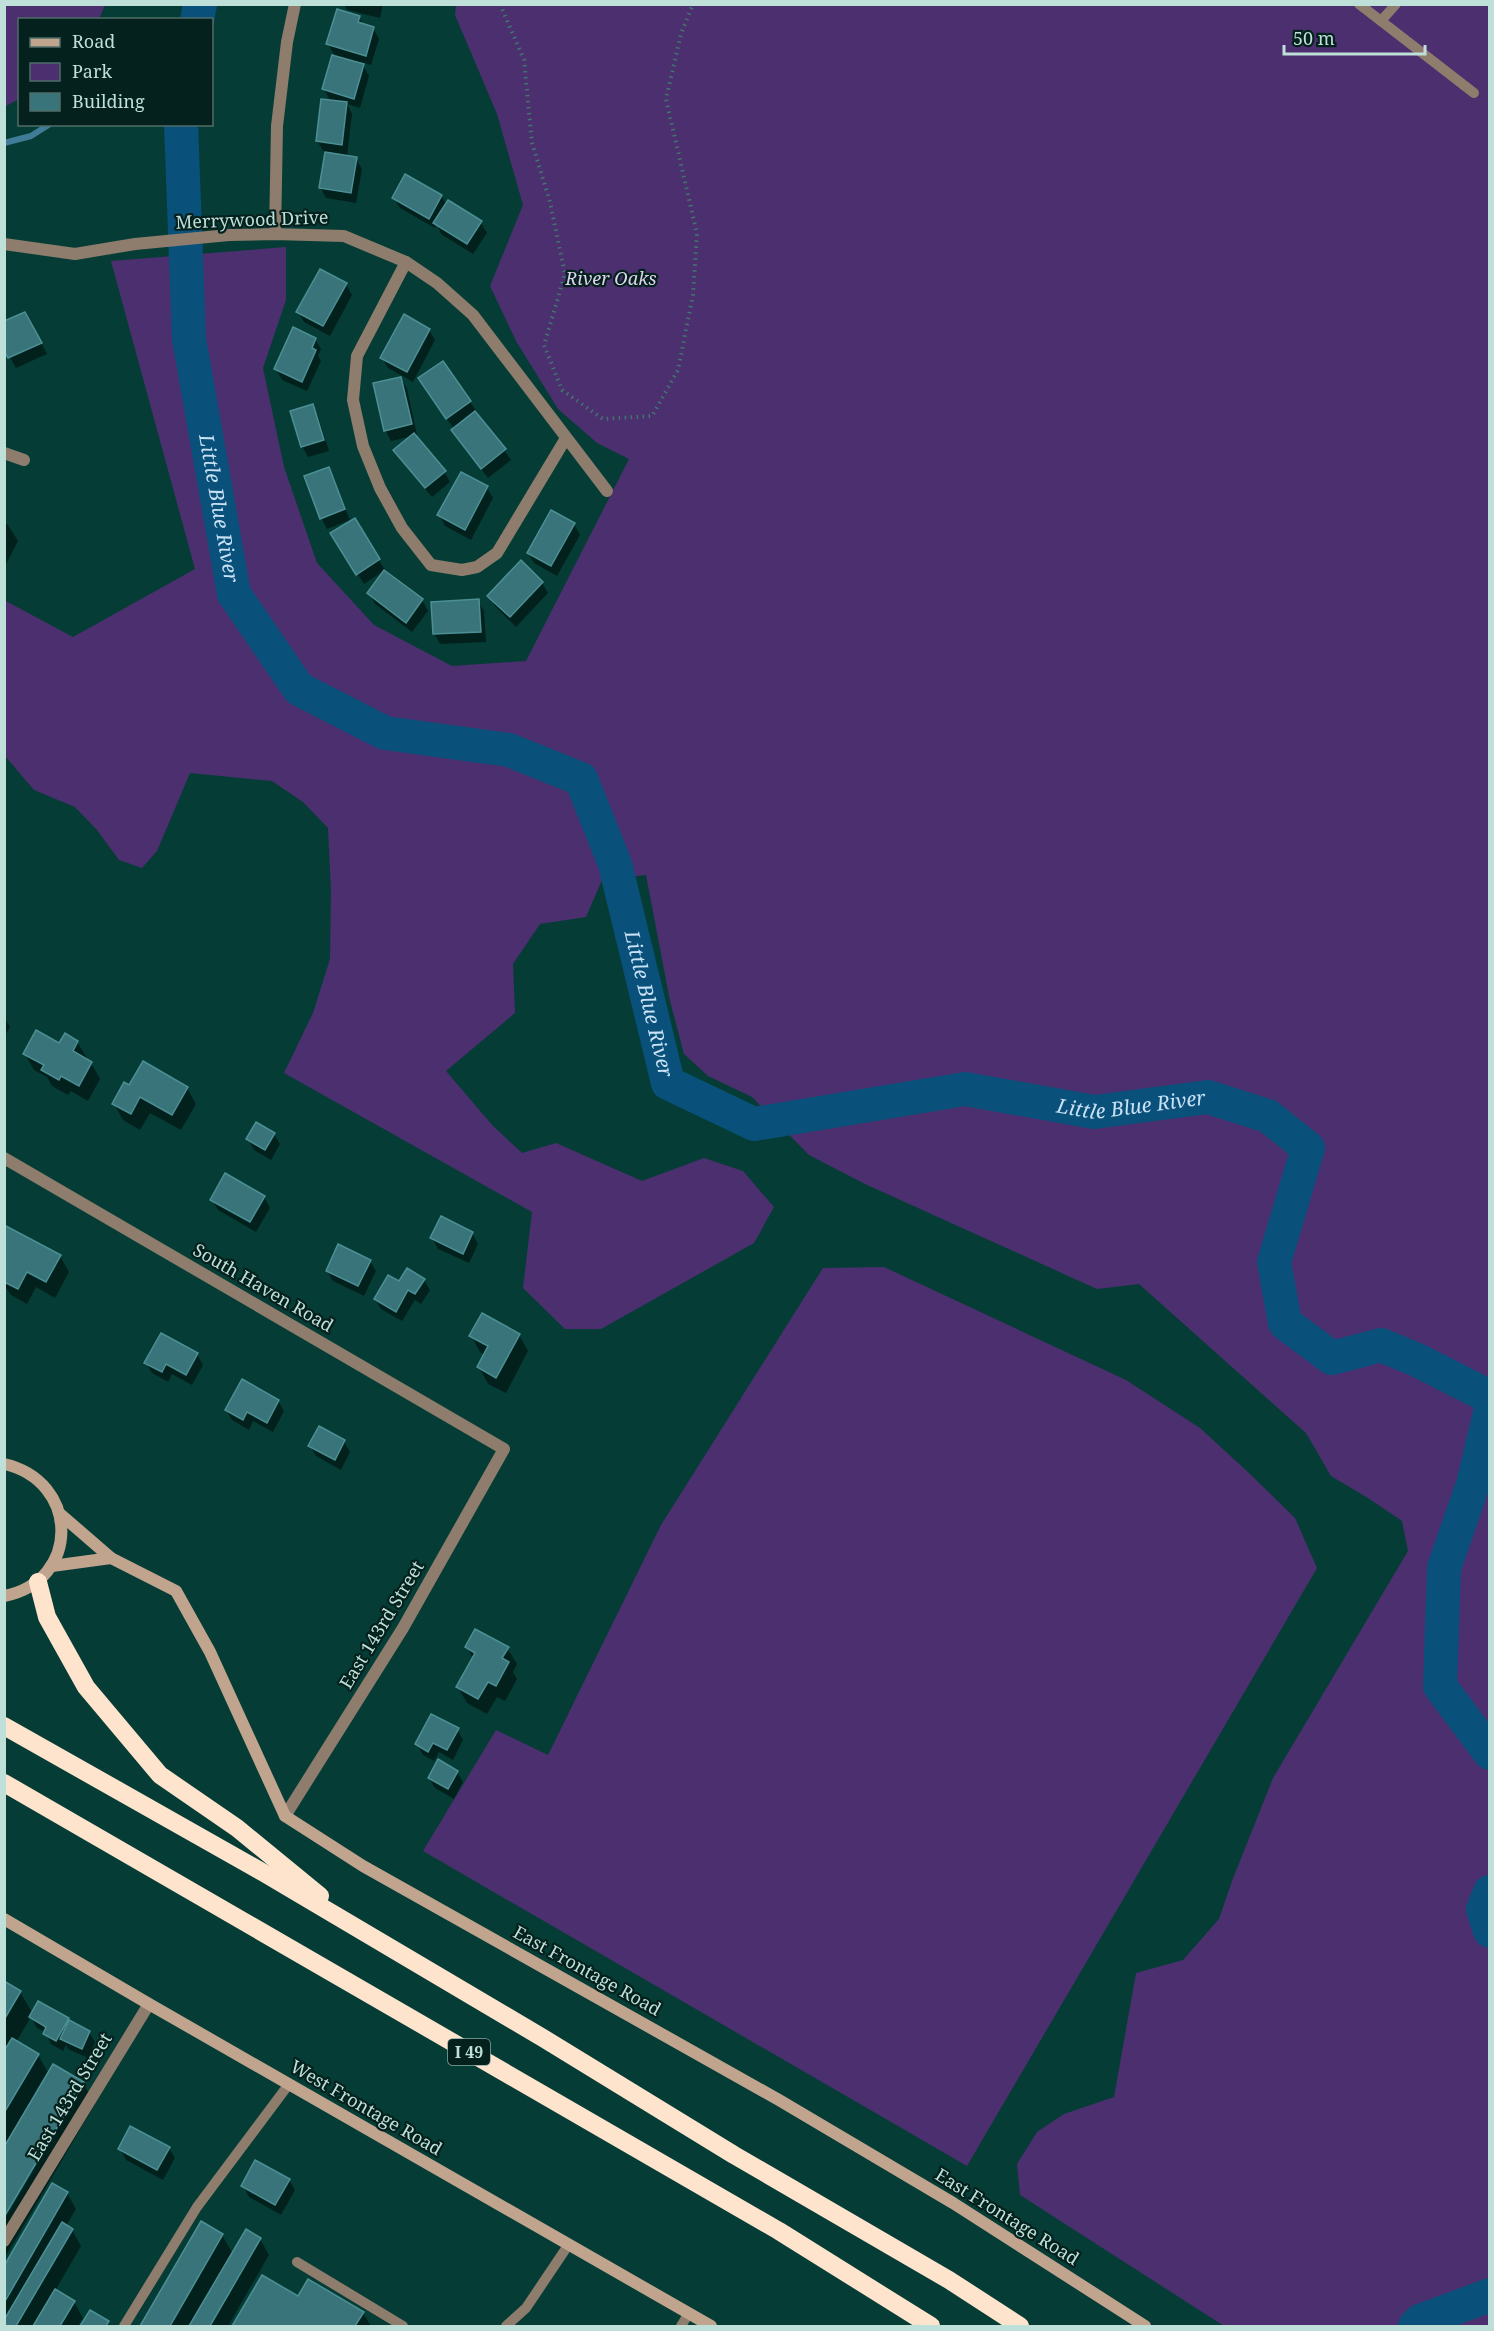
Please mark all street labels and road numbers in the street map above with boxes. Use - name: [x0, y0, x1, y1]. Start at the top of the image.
- street label: Merrywood Drive: [175, 204, 329, 234]
- street label: South Haven Road: [189, 1237, 338, 1337]
- street label: East 143rd Street: [333, 1556, 429, 1693]
- street label: East Frontage Road: [509, 1920, 666, 2021]
- street label: East 143rd Street: [21, 2028, 117, 2165]
- road number: I 49: [448, 2039, 490, 2065]
- street label: West Frontage Road: [286, 2054, 447, 2160]
- street label: East Frontage Road: [931, 2162, 1084, 2270]

